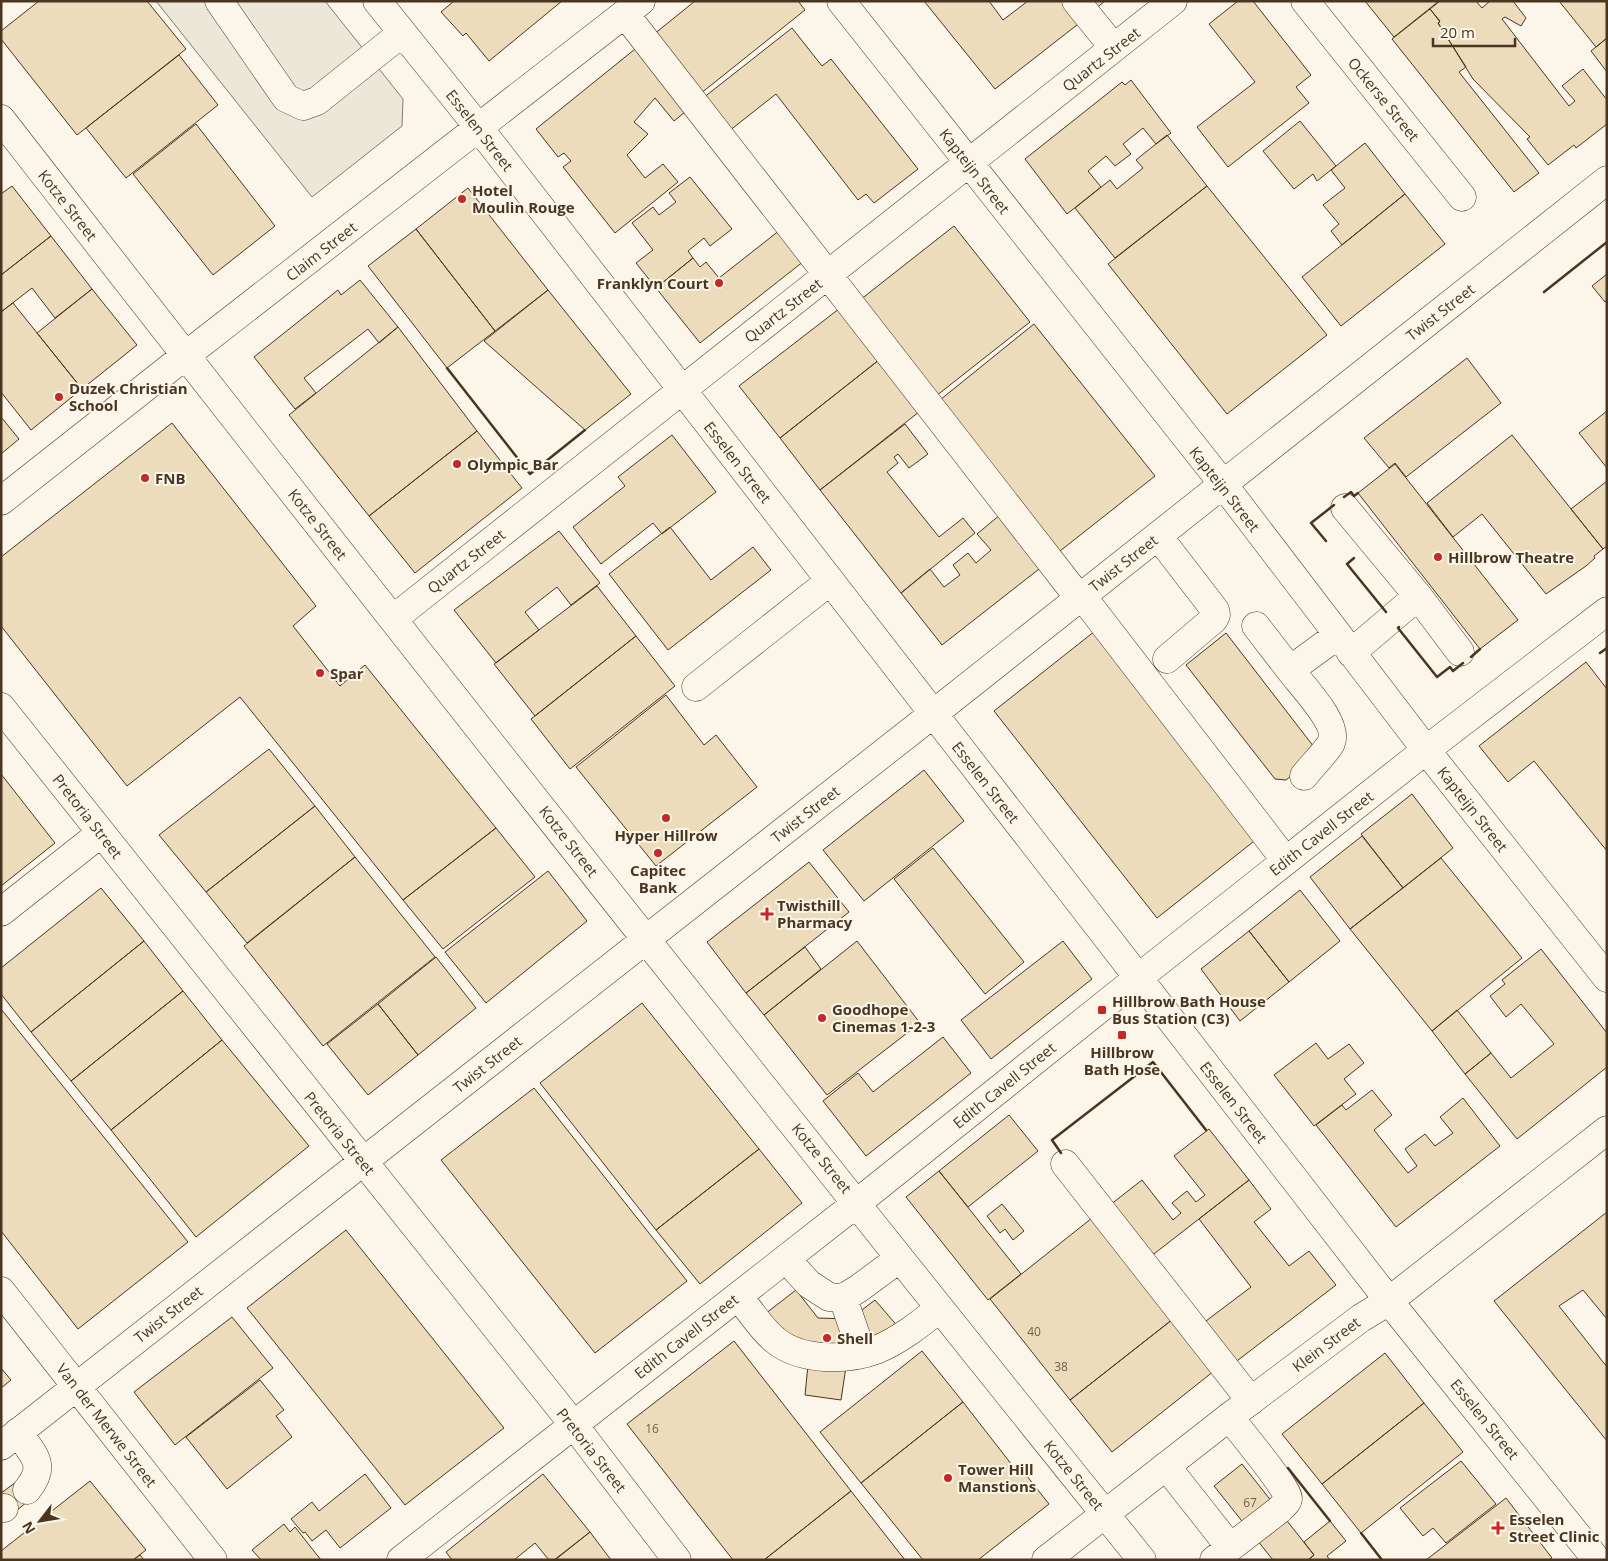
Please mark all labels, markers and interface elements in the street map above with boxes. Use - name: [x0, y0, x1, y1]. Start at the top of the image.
- scale bar: [1433, 15, 1516, 47]
- street label: Quartz Street: [1058, 22, 1144, 96]
- text: 20 m: [1440, 22, 1475, 42]
- street label: Ockerse Street: [1344, 53, 1424, 145]
- street label: Esselen Street: [442, 85, 518, 175]
- street label: Kapteijn Street: [935, 124, 1015, 218]
- street label: Kotze Street: [34, 165, 102, 245]
- place label: Hotel Moulin Rouge: [472, 180, 575, 217]
- marker: Hotel Moulin Rouge: [456, 193, 468, 205]
- street label: Claim Street: [281, 217, 361, 285]
- place label: Franklyn Court: [597, 273, 709, 293]
- street label: Quartz Street: [740, 273, 826, 347]
- marker: Franklyn Court: [713, 277, 725, 289]
- street label: Twist Street: [1402, 279, 1478, 345]
- place label: Duzek Christian School: [69, 378, 188, 415]
- marker: Duzek Christian School: [53, 391, 65, 403]
- street label: Esselen Street: [700, 417, 776, 507]
- street label: Kapteijn Street: [1185, 442, 1265, 536]
- place label: Olympic Bar: [467, 454, 559, 474]
- marker: Olympic Bar: [451, 458, 463, 470]
- place label: FNB: [155, 468, 186, 488]
- marker: FNB: [139, 472, 151, 484]
- street label: Kotze Street: [284, 484, 352, 564]
- street label: Quartz Street: [423, 524, 509, 598]
- street label: Twist Street: [1085, 530, 1161, 596]
- place label: Hillbrow Theatre: [1448, 547, 1574, 567]
- marker: Hillbrow Theatre: [1432, 551, 1444, 563]
- place label: Spar: [330, 663, 364, 683]
- marker: Spar: [314, 667, 326, 679]
- street label: Esselen Street: [948, 737, 1024, 827]
- street label: Kapteijn Street: [1433, 762, 1513, 856]
- street label: Pretoria Street: [49, 770, 127, 862]
- street label: Twist Street: [767, 781, 843, 847]
- street label: Edith Cavell Street: [1265, 786, 1377, 880]
- street label: Kotze Street: [535, 801, 603, 881]
- marker: Hyper Hillrow: [660, 812, 672, 824]
- place label: Hyper Hillrow: [614, 825, 718, 845]
- marker: Capitec Bank: [652, 847, 664, 859]
- place label: Capitec Bank: [630, 860, 686, 897]
- place label: Twisthill Pharmacy: [777, 895, 853, 932]
- marker: Twisthill Pharmacy: [761, 908, 773, 920]
- place label: Hillbrow Bath House Bus Station (C3): [1112, 991, 1266, 1028]
- place label: Goodhope Cinemas 1-2-3: [832, 999, 935, 1036]
- marker: Hillbrow Bath House Bus Station (C3): [1096, 1004, 1108, 1016]
- marker: Goodhope Cinemas 1-2-3: [816, 1012, 828, 1024]
- marker: Hillbrow Bath Hose: [1116, 1029, 1128, 1041]
- street label: Twist Street: [449, 1031, 525, 1097]
- street label: Edith Cavell Street: [948, 1037, 1060, 1133]
- place label: Hillbrow Bath Hose: [1084, 1042, 1160, 1079]
- street label: Esselen Street: [1196, 1057, 1272, 1147]
- street label: Pretoria Street: [300, 1087, 380, 1179]
- street label: Kotze Street: [788, 1119, 856, 1197]
- street label: Twist Street: [130, 1281, 206, 1347]
- street label: Edith Cavell Street: [630, 1289, 742, 1383]
- street label: Klein Street: [1288, 1312, 1364, 1376]
- house number: 40: [1027, 1323, 1041, 1340]
- place label: Shell: [837, 1328, 873, 1348]
- marker: Shell: [821, 1332, 833, 1344]
- house number: 38: [1054, 1358, 1068, 1375]
- street label: Van der Merwe Street: [52, 1359, 162, 1491]
- street label: Esselen Street: [1446, 1375, 1524, 1463]
- street label: Pretoria Street: [553, 1404, 631, 1496]
- house number: 16: [645, 1420, 659, 1437]
- street label: Kotze Street: [1040, 1436, 1108, 1514]
- place label: Tower Hill Manstions: [958, 1459, 1036, 1496]
- marker: Tower Hill Manstions: [942, 1472, 954, 1484]
- house number: 67: [1243, 1494, 1257, 1511]
- north arrow: [15, 1496, 65, 1546]
- place label: Esselen Street Clinic: [1509, 1509, 1600, 1546]
- text: N: [17, 1518, 40, 1538]
- marker: Esselen Street Clinic: [1491, 1521, 1505, 1535]

